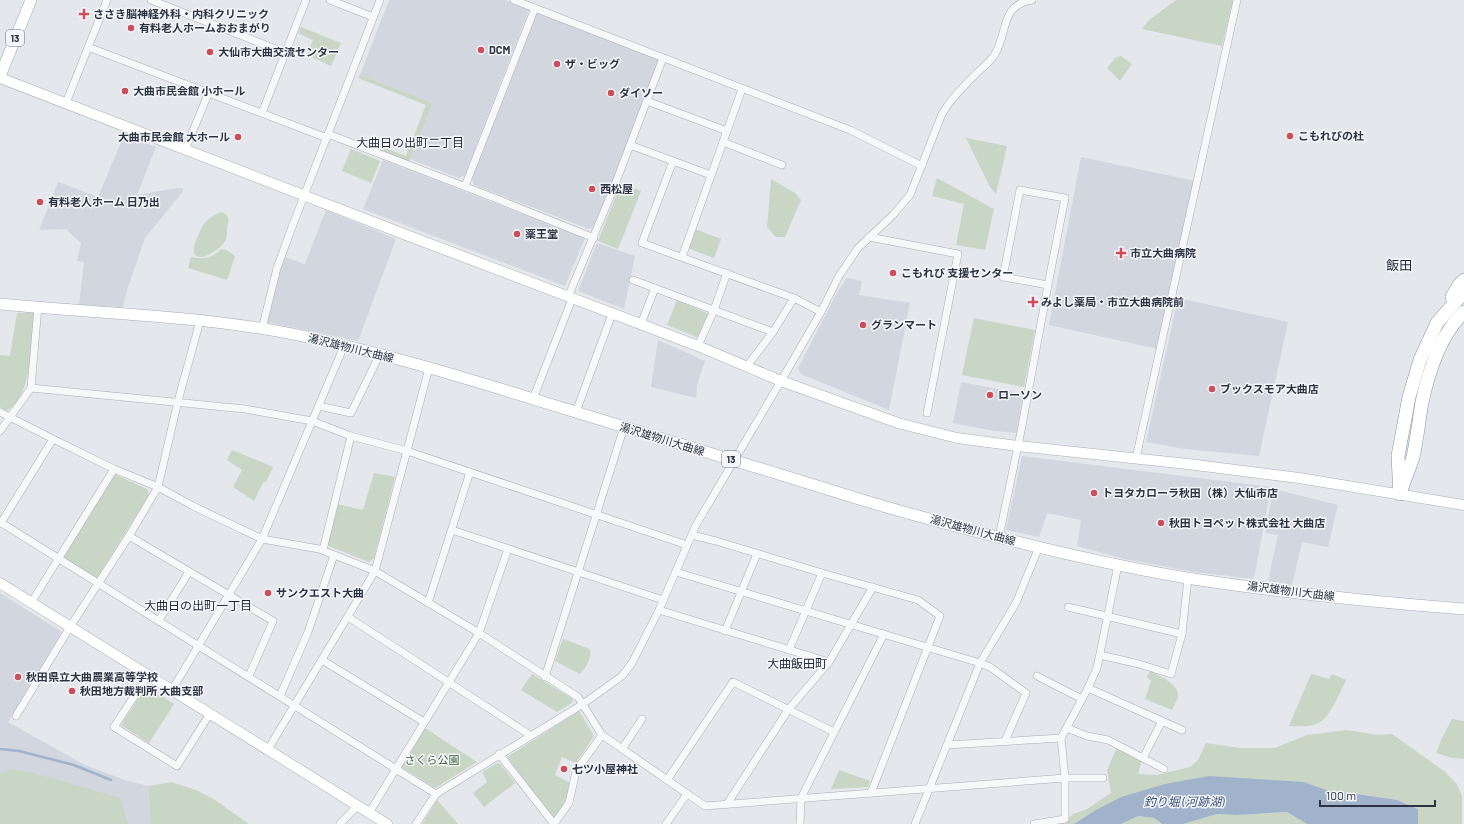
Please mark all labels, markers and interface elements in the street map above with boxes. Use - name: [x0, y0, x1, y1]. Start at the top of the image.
- place label: ささき脳神経外科・内科クリニック: [93, 7, 269, 20]
- marker: ささき脳神経外科・内科クリニック: [78, 8, 90, 20]
- place label: 有料老人ホームおおまがり: [139, 21, 271, 34]
- marker: 有料老人ホームおおまがり: [126, 23, 136, 33]
- road number: 13: [6, 30, 24, 46]
- place label: DCM: [489, 43, 510, 56]
- place label: 大仙市大曲交流センター: [218, 45, 339, 58]
- marker: DCM: [476, 45, 486, 55]
- marker: 大仙市大曲交流センター: [205, 47, 215, 57]
- place label: ザ・ビッグ: [565, 57, 620, 70]
- marker: ザ・ビッグ: [552, 59, 562, 69]
- place label: 大曲市民会館 小ホール: [133, 84, 245, 97]
- marker: 大曲市民会館 小ホール: [120, 86, 130, 96]
- place label: ダイソー: [619, 86, 663, 99]
- marker: ダイソー: [606, 88, 616, 98]
- place label: こもれびの杜: [1298, 129, 1364, 142]
- place label: 大曲市民会館 大ホール: [118, 130, 230, 143]
- marker: こもれびの杜: [1285, 131, 1295, 141]
- marker: 大曲市民会館 大ホール: [233, 132, 243, 142]
- district label: 大曲日の出町二丁目: [356, 135, 464, 149]
- place label: 西松屋: [600, 182, 633, 195]
- marker: 西松屋: [587, 184, 597, 194]
- place label: 有料老人ホーム 日乃出: [48, 195, 160, 208]
- marker: 有料老人ホーム 日乃出: [35, 197, 45, 207]
- place label: 薬王堂: [525, 227, 558, 240]
- marker: 薬王堂: [512, 229, 522, 239]
- place label: 市立大曲病院: [1130, 246, 1196, 259]
- marker: 市立大曲病院: [1115, 247, 1127, 259]
- district label: 飯田: [1386, 257, 1412, 273]
- place label: こもれび 支援センター: [901, 266, 1013, 279]
- marker: こもれび 支援センター: [888, 268, 898, 278]
- place label: みよし薬局・市立大曲病院前: [1041, 295, 1184, 308]
- marker: みよし薬局・市立大曲病院前: [1028, 297, 1038, 307]
- place label: グランマート: [871, 318, 937, 331]
- marker: グランマート: [858, 320, 868, 330]
- street label: 湯沢雄物川大曲線: [307, 331, 395, 364]
- place label: ブックスモア大曲店: [1220, 382, 1319, 395]
- marker: ブックスモア大曲店: [1207, 384, 1217, 394]
- place label: ローソン: [998, 388, 1042, 401]
- marker: ローソン: [985, 390, 995, 400]
- street label: 湯沢雄物川大曲線: [618, 419, 706, 458]
- road number: 13: [722, 451, 740, 467]
- place label: トヨタカローラ秋田（株）大仙市店: [1102, 486, 1278, 499]
- marker: トヨタカローラ秋田（株）大仙市店: [1089, 488, 1099, 498]
- street label: 湯沢雄物川大曲線: [929, 512, 1017, 547]
- place label: 秋田トヨペット株式会社 大曲店: [1169, 516, 1325, 529]
- marker: 秋田トヨペット株式会社 大曲店: [1156, 518, 1166, 528]
- street label: 湯沢雄物川大曲線: [1247, 579, 1336, 602]
- place label: サンクエスト大曲: [276, 586, 364, 599]
- marker: サンクエスト大曲: [263, 588, 273, 598]
- district label: 大曲日の出町一丁目: [144, 598, 252, 612]
- district label: 大曲飯田町: [767, 656, 827, 670]
- place label: 秋田県立大曲農業高等学校: [26, 670, 158, 683]
- marker: 秋田県立大曲農業高等学校: [13, 672, 23, 682]
- place label: 秋田地方裁判所 大曲支部: [80, 684, 203, 697]
- marker: 秋田地方裁判所 大曲支部: [67, 686, 77, 696]
- park label: さくら公園: [405, 753, 460, 766]
- place label: 七ツ小屋神社: [572, 762, 638, 775]
- marker: 七ツ小屋神社: [559, 764, 569, 774]
- scale bar: [1320, 782, 1435, 808]
- text: 100 m: [1326, 788, 1356, 802]
- water label: 釣り堀 (河跡湖): [1144, 794, 1225, 808]

